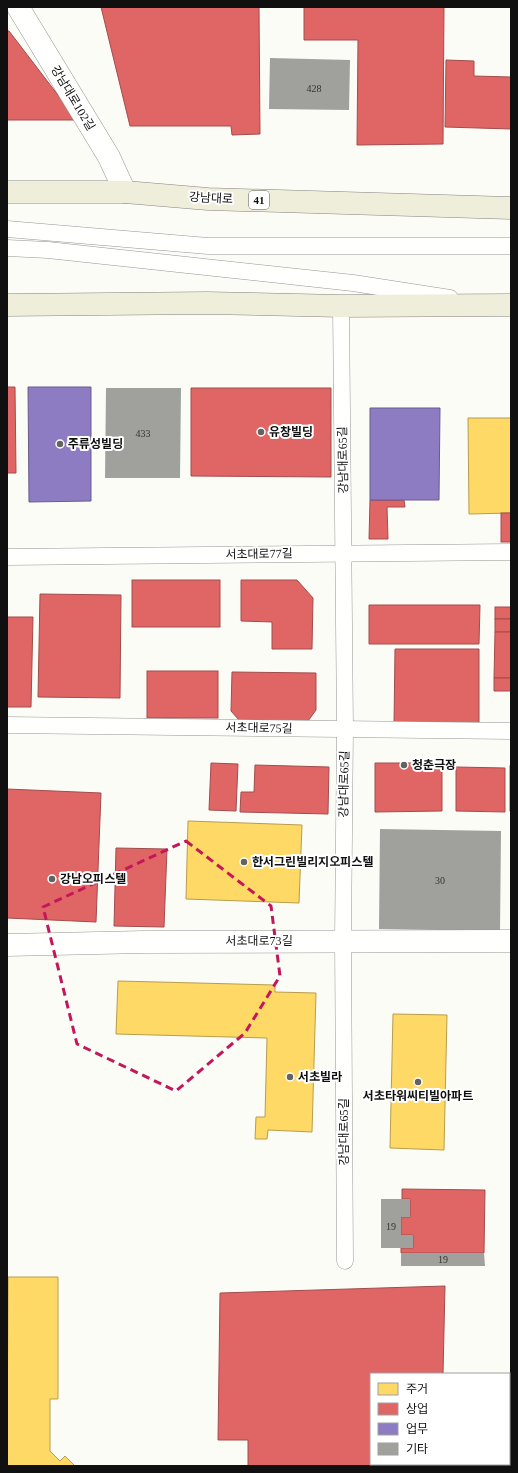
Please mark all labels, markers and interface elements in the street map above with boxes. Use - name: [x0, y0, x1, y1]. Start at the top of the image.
- street label: 강남대로102길: [48, 63, 98, 133]
- house number: 428: [307, 83, 322, 94]
- street label: 강남대로: [189, 190, 233, 206]
- road number: 41: [249, 191, 269, 209]
- place label: 유창빌딩: [269, 425, 313, 439]
- street label: 강남대로65길: [335, 426, 351, 494]
- marker: 유창빌딩: [256, 427, 266, 437]
- house number: 433: [136, 428, 151, 439]
- place label: 주류성빌딩: [68, 437, 123, 451]
- marker: 주류성빌딩: [55, 439, 65, 449]
- street label: 서초대로77길: [225, 546, 293, 562]
- street label: 서초대로75길: [225, 720, 293, 736]
- street label: 강남대로65길: [336, 750, 352, 818]
- place label: 청춘극장: [412, 758, 456, 772]
- marker: 청춘극장: [399, 760, 409, 770]
- place label: 한서그린빌리지오피스텔: [252, 855, 373, 869]
- marker: 한서그린빌리지오피스텔: [239, 857, 249, 867]
- place label: 강남오피스텔: [60, 872, 126, 886]
- marker: 강남오피스텔: [47, 874, 57, 884]
- house number: 30: [435, 875, 445, 886]
- street label: 서초대로73길: [225, 934, 293, 948]
- place label: 서초빌라: [298, 1070, 342, 1084]
- marker: 서초빌라: [285, 1072, 295, 1082]
- marker: 서초타워씨티빌아파트: [413, 1077, 423, 1087]
- place label: 서초타워씨티빌아파트: [363, 1089, 473, 1103]
- street label: 강남대로65길: [337, 1098, 351, 1166]
- house number: 19: [386, 1221, 396, 1232]
- house number: 19: [438, 1254, 448, 1265]
- legend: [370, 1373, 510, 1465]
- text: 주거: [406, 1382, 428, 1396]
- text: 상업: [406, 1402, 428, 1416]
- text: 업무: [406, 1422, 428, 1436]
- text: 기타: [406, 1442, 428, 1456]

